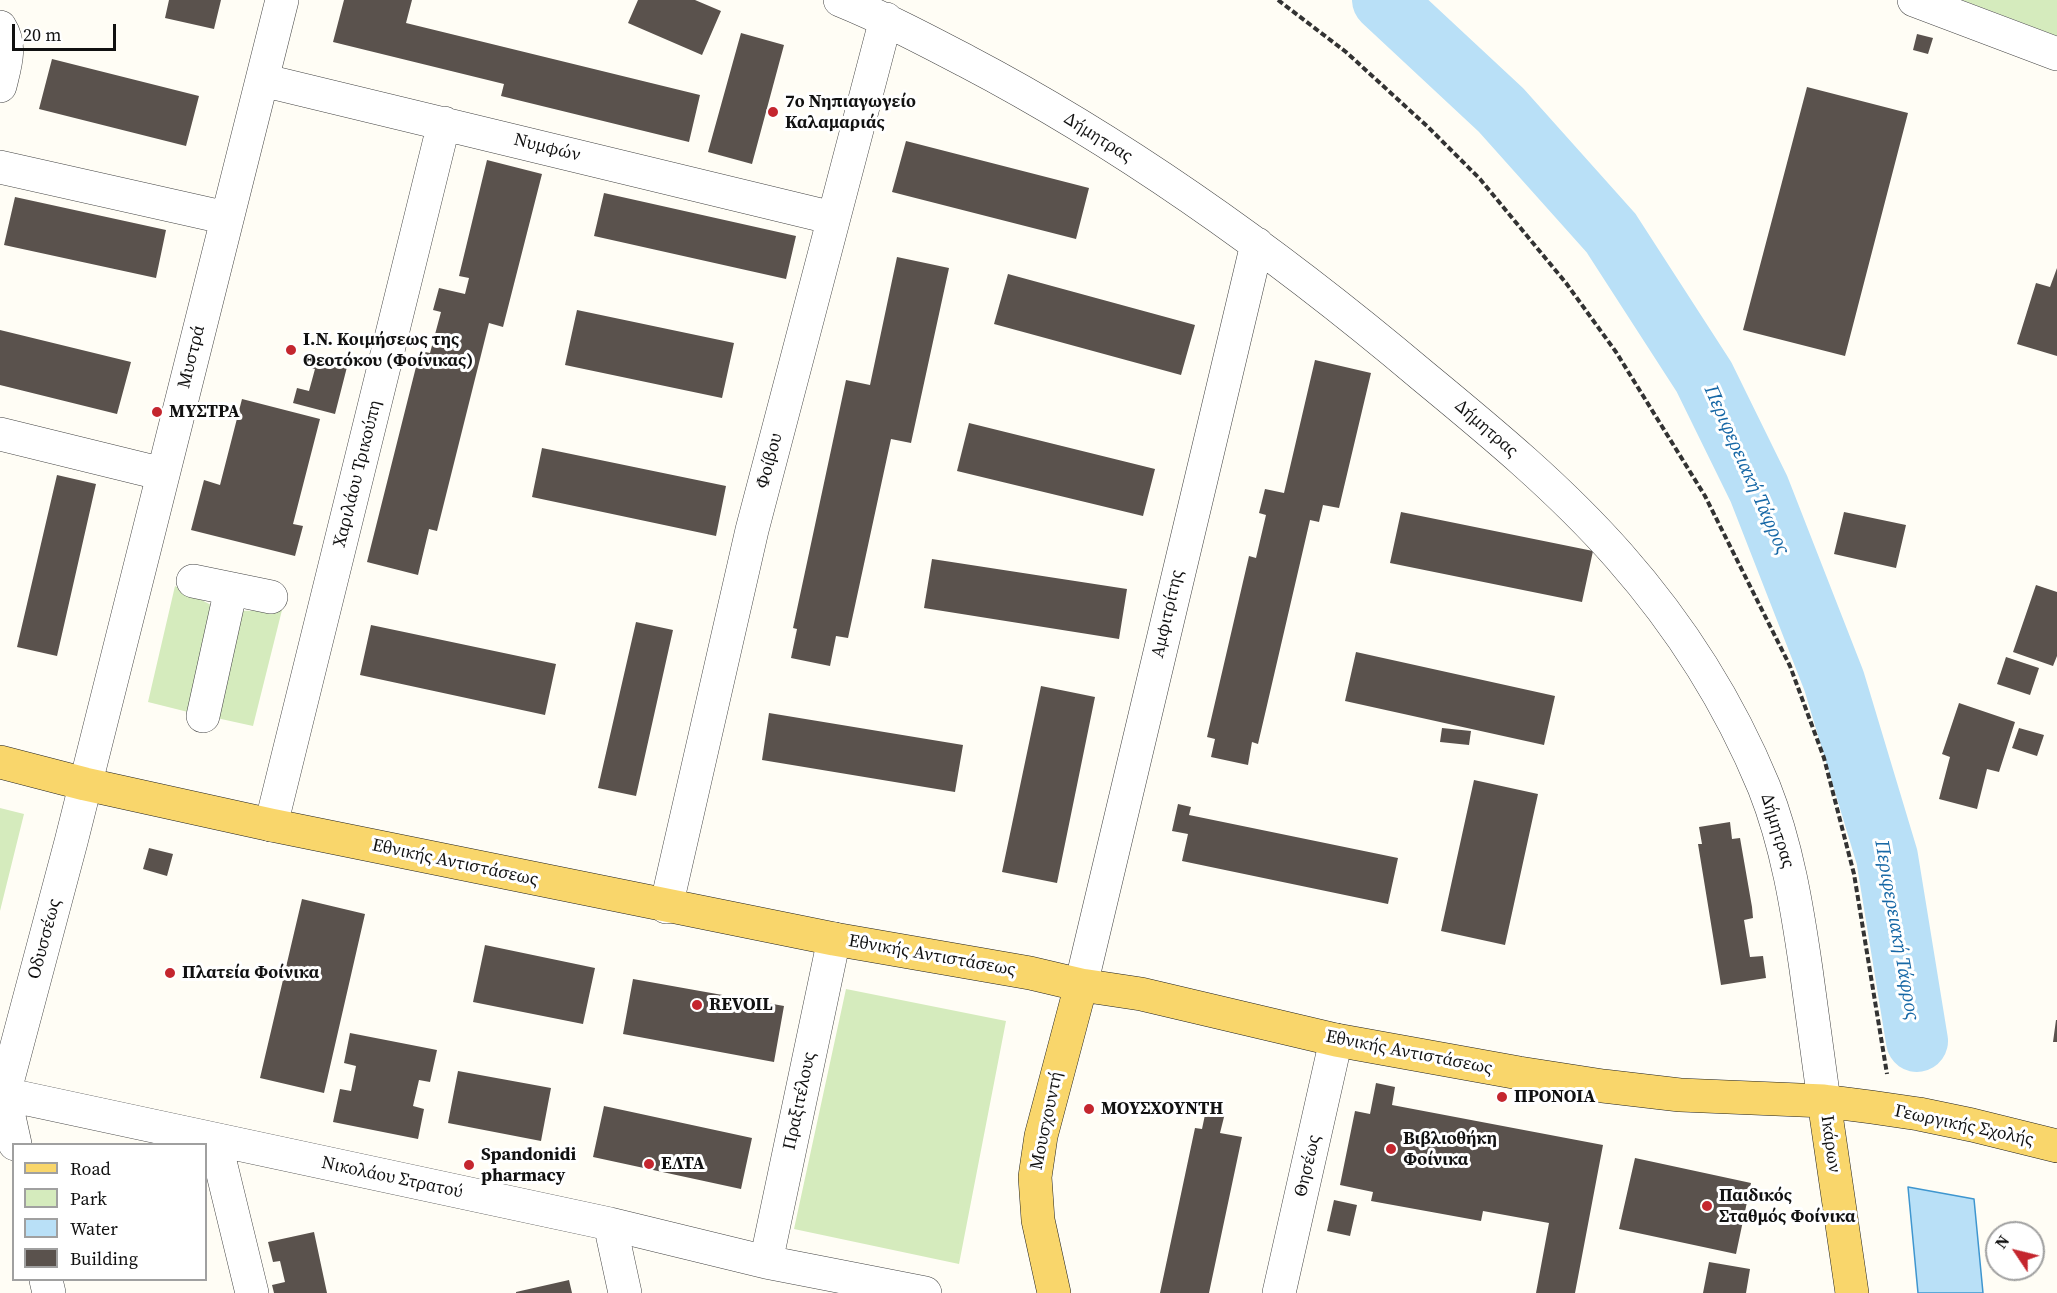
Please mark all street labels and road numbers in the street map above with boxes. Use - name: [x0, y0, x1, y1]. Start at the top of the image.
- street label: Δήμητρας: [1060, 109, 1136, 167]
- street label: Νυμφών: [512, 129, 582, 167]
- street label: Μυστρά: [174, 323, 210, 391]
- street label: Δήμητρας: [1450, 396, 1522, 462]
- street label: Χαριλάου Τρικούπη: [329, 398, 387, 550]
- street label: Φοίβου: [752, 431, 788, 491]
- street label: Αμφιτρίτης: [1147, 568, 1189, 660]
- street label: Δήμητρας: [1755, 791, 1799, 871]
- street label: Εθνικής Αντιστάσεως: [370, 835, 540, 891]
- street label: Οδυσσέως: [24, 896, 66, 982]
- street label: Εθνικής Αντιστάσεως: [847, 931, 1017, 981]
- street label: Εθνικής Αντιστάσεως: [1324, 1026, 1494, 1080]
- street label: Πραξιτέλους: [779, 1050, 821, 1152]
- street label: Μουσχουντή: [1026, 1070, 1068, 1172]
- street label: Γεωργικής Σχολής: [1893, 1101, 2035, 1151]
- street label: Ικάρων: [1815, 1114, 1845, 1174]
- street label: Θησέως: [1290, 1133, 1326, 1199]
- street label: Νικολάου Στρατού: [319, 1152, 465, 1204]

